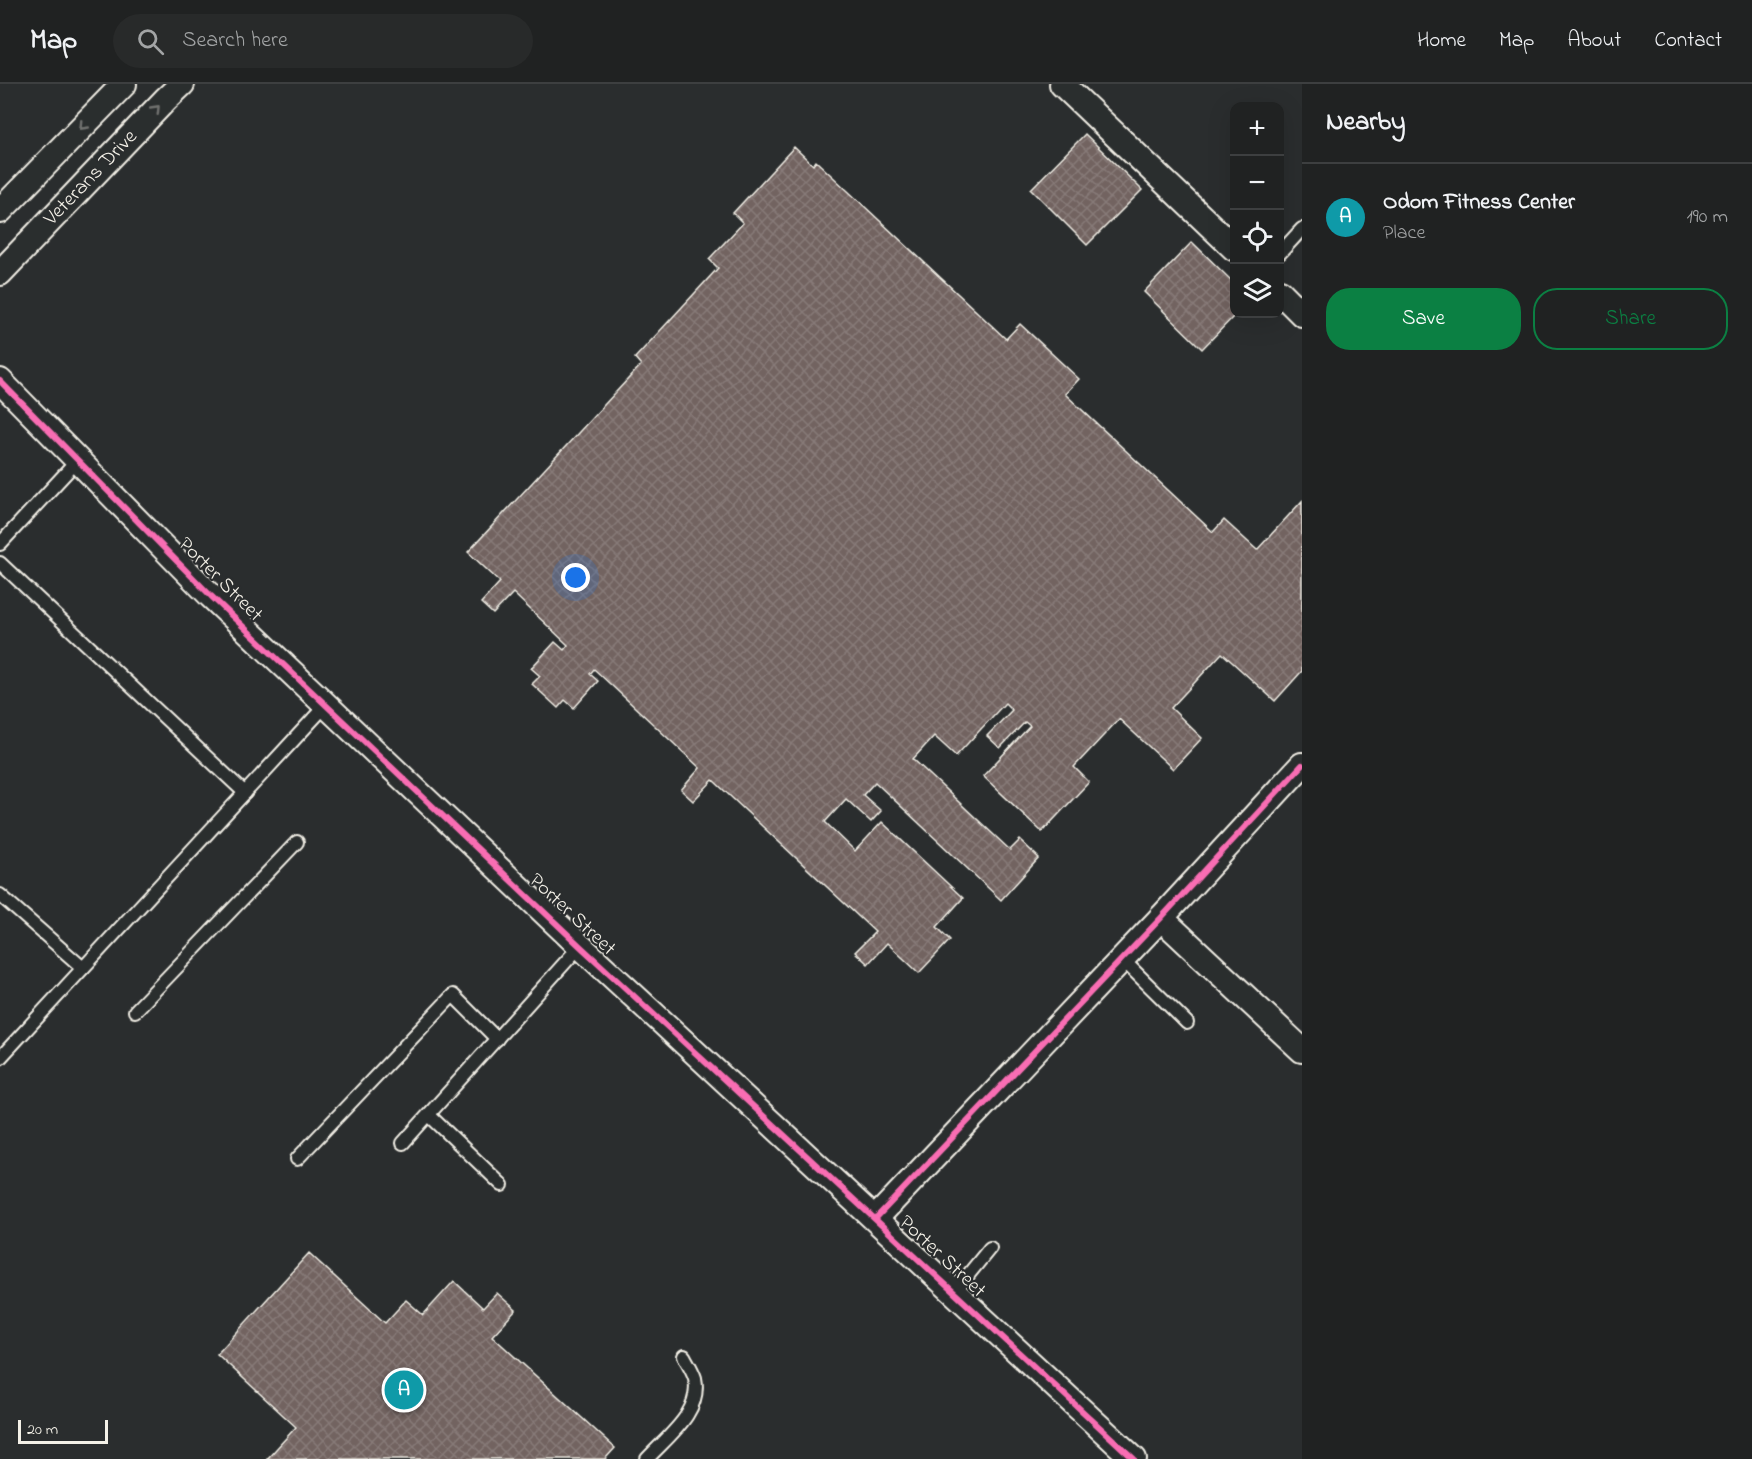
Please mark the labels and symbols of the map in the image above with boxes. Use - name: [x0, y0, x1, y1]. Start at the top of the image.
- one-way arrow: [149, 105, 160, 116]
- one-way arrow: [79, 119, 90, 129]
- street label: Veterans Drive: [37, 123, 145, 234]
- street label: Porter Street: [171, 531, 269, 629]
- your location: [561, 563, 590, 592]
- street label: Porter Street: [522, 867, 622, 963]
- street label: Porter Street: [892, 1209, 992, 1305]
- pin: A: [384, 1368, 424, 1412]
- scale bar: [18, 1417, 108, 1444]

